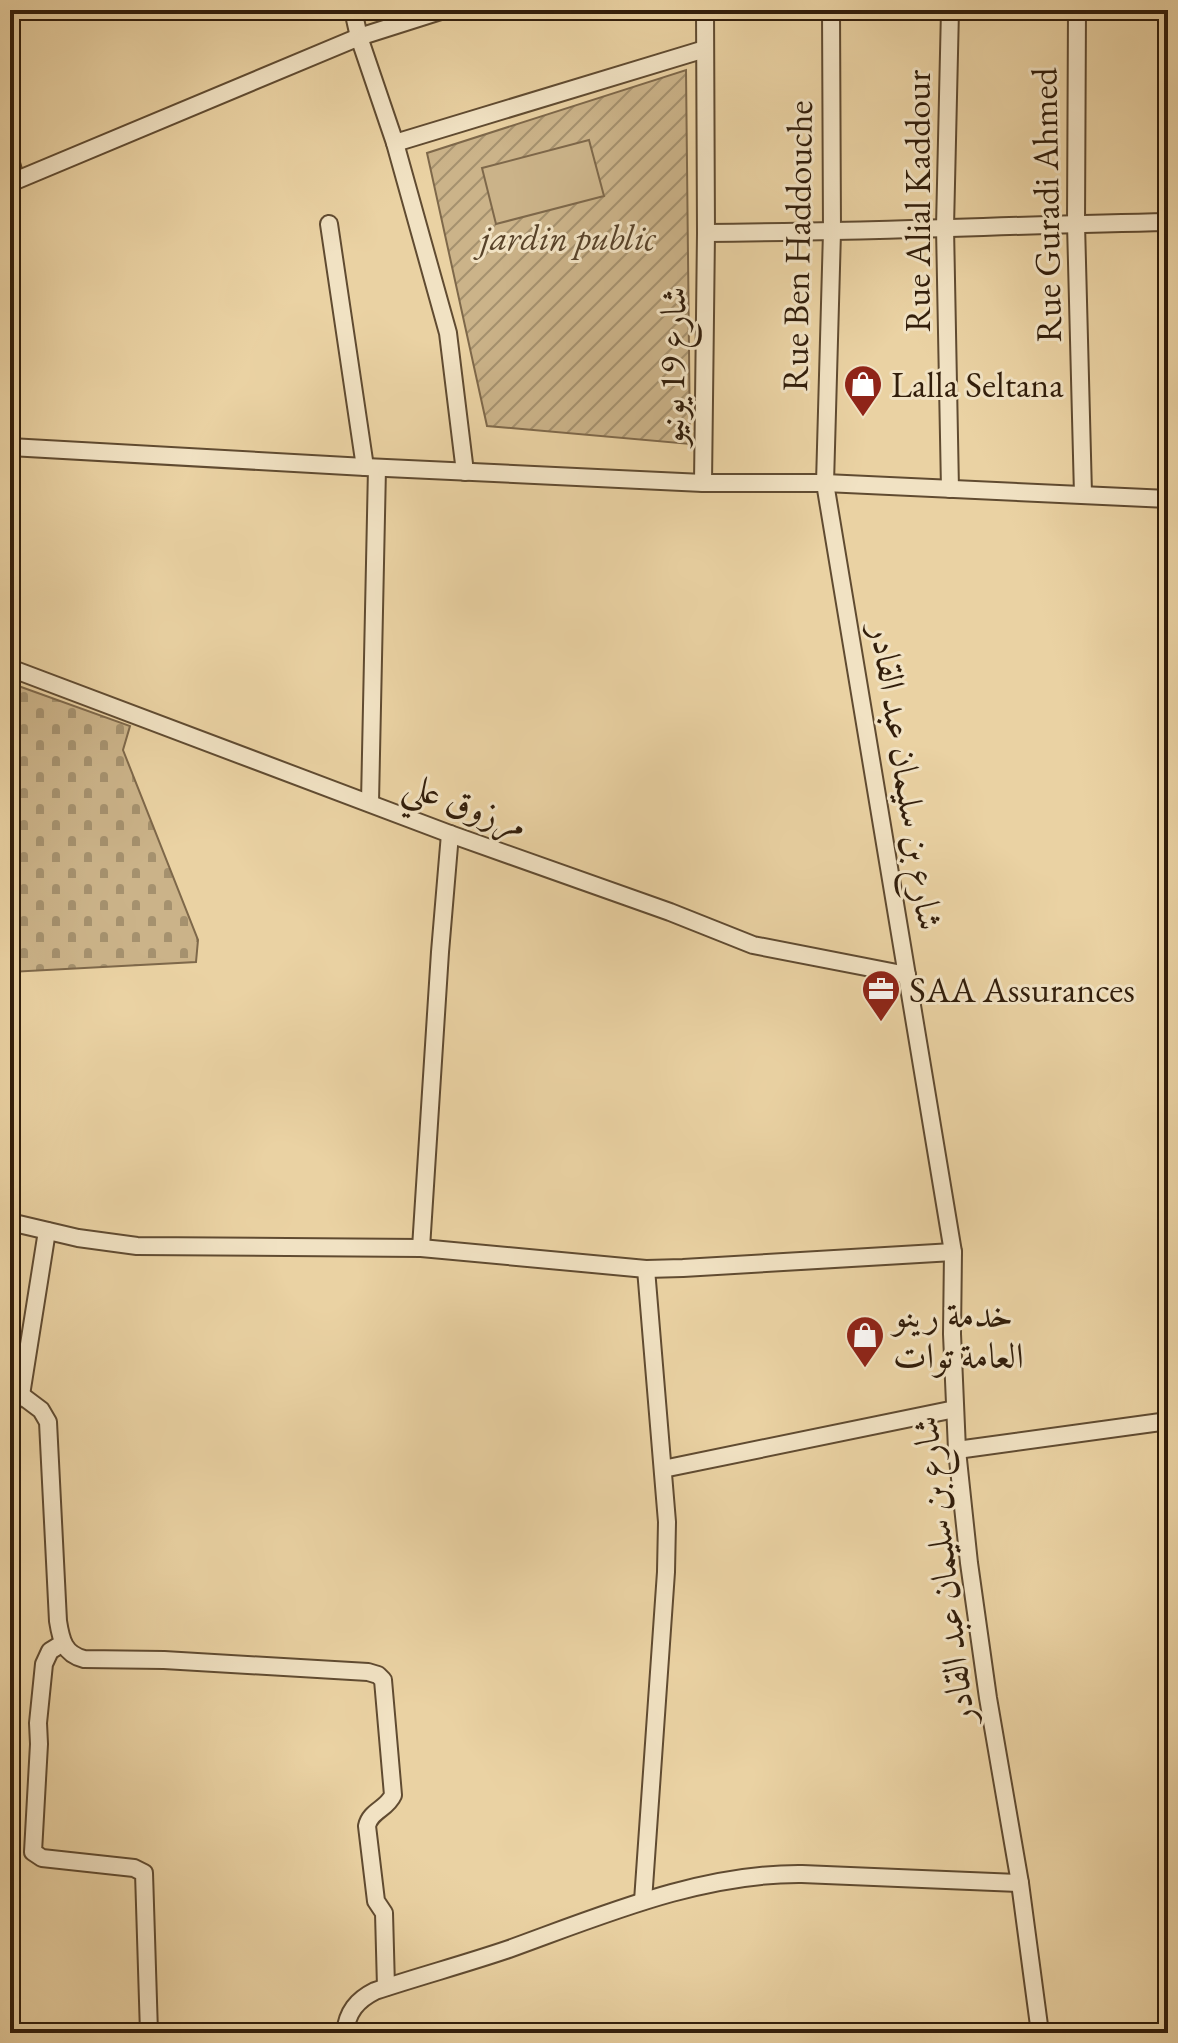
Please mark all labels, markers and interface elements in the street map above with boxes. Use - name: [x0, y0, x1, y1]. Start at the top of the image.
- street label: Rue Guradi Ahmed: [1020, 66, 1072, 343]
- street label: Rue Alial Kaddour: [894, 70, 941, 332]
- street label: Rue Ben Haddouche: [771, 100, 823, 392]
- park label: jardin public: [473, 214, 656, 261]
- street label: شارع 19 يونيو: [647, 286, 704, 449]
- place label: Lalla Seltana: [891, 361, 1064, 408]
- shop icon: Lalla Seltana: [842, 363, 884, 418]
- street label: شارع بن سليمان عبد القادر: [852, 618, 954, 935]
- street label: مرزوق علي: [394, 760, 534, 858]
- place label: SAA Assurances: [909, 966, 1135, 1013]
- office icon: SAA Assurances: [860, 968, 902, 1023]
- place label: خدمة رينو العامة توات: [890, 1291, 1024, 1379]
- shop icon: خدمة رينو العامة توات: [844, 1314, 886, 1369]
- street label: شارع بن سليمان عبد القادر: [901, 1413, 992, 1729]

